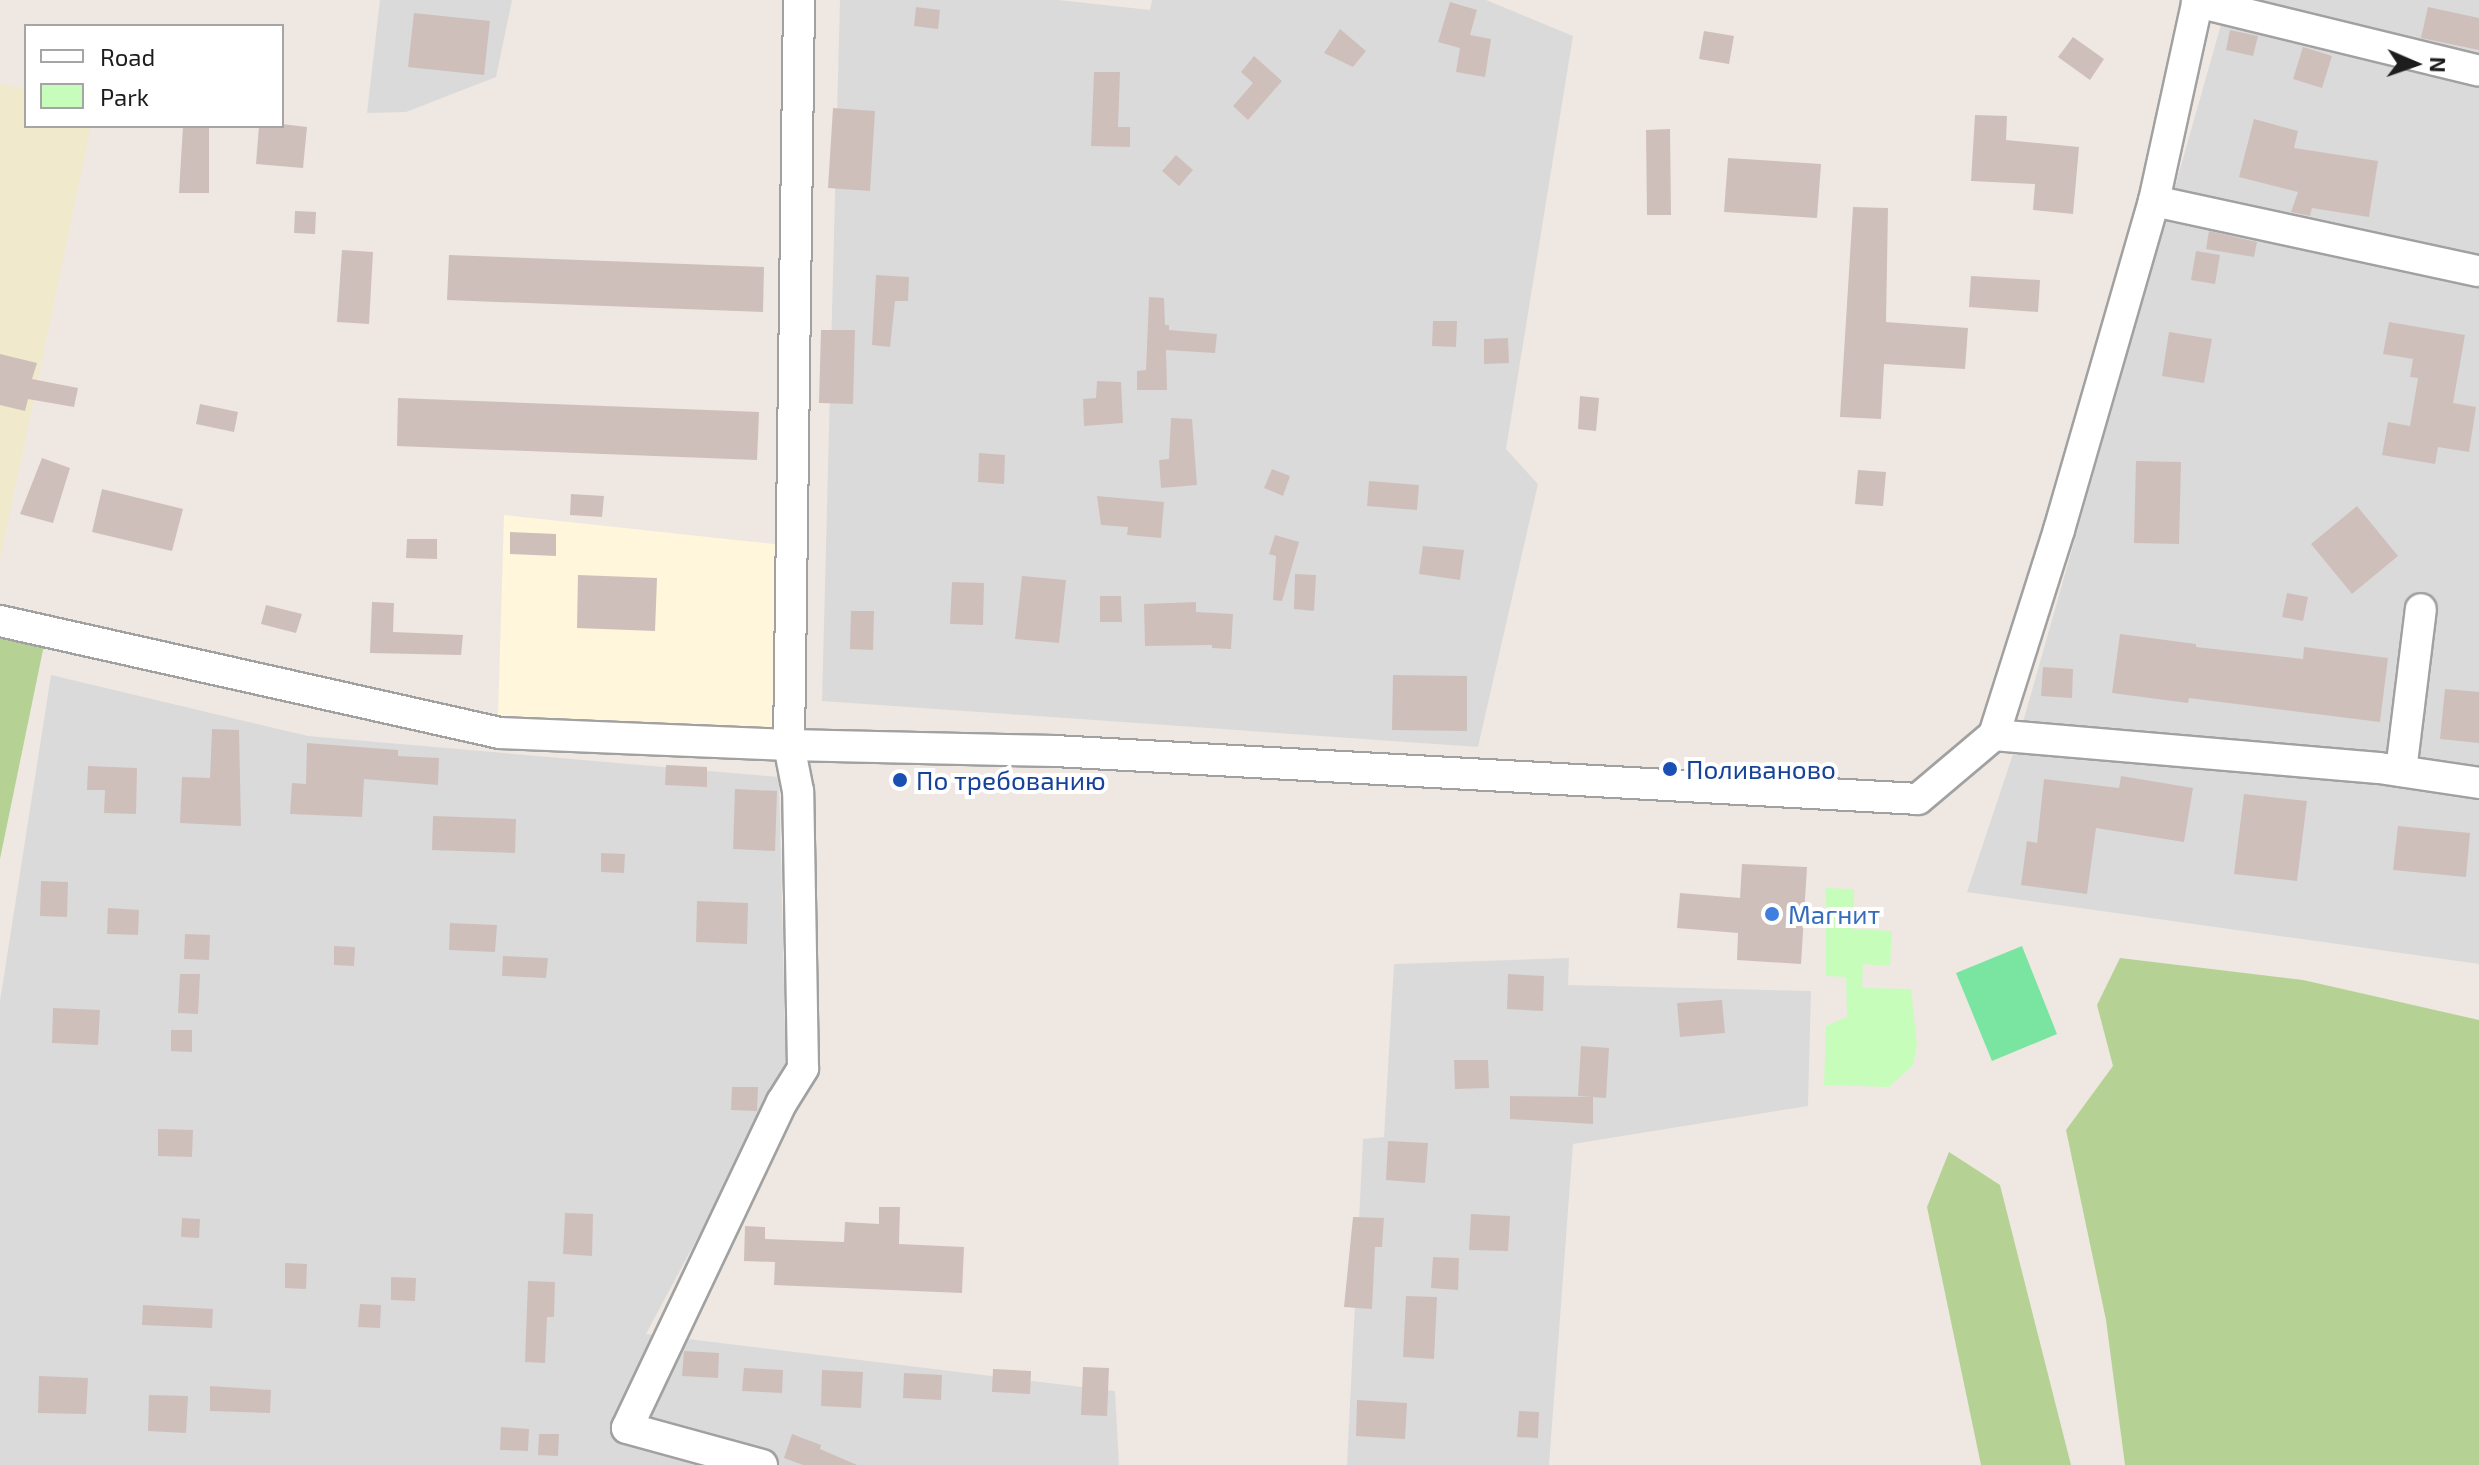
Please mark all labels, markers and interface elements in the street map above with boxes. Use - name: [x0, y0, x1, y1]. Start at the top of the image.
- legend: [24, 24, 284, 128]
- north arrow: [2375, 24, 2455, 104]
- text: Road: [100, 42, 155, 71]
- text: N: [2426, 56, 2452, 73]
- text: Park: [100, 82, 149, 111]
- place label: Поливаново: [1686, 753, 1836, 785]
- marker: Поливаново: [1661, 760, 1679, 778]
- place label: По требованию: [916, 764, 1106, 796]
- marker: По требованию: [891, 771, 909, 789]
- place label: Магнит: [1788, 898, 1880, 930]
- marker: Магнит: [1763, 905, 1781, 923]

